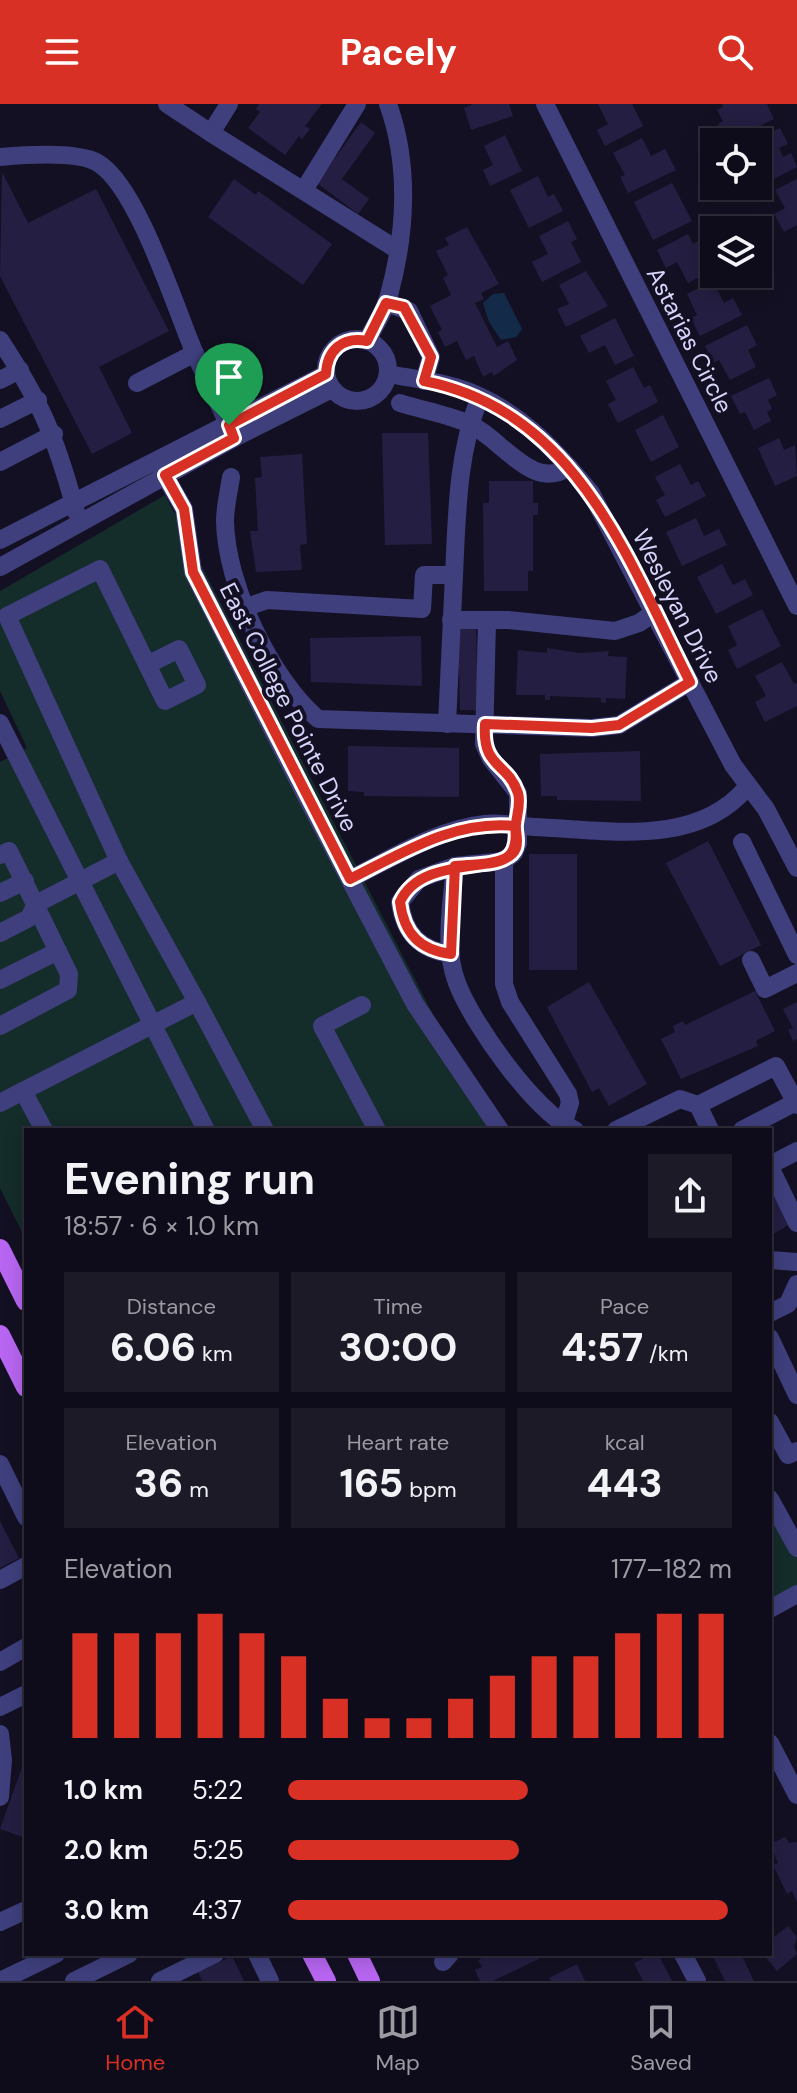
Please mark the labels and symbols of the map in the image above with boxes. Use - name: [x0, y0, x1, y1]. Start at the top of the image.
- street label: Astarias Circle: [640, 262, 740, 418]
- pin: [195, 343, 263, 425]
- street label: Wesleyan Drive: [626, 524, 730, 688]
- street label: East College Pointe Drive: [213, 577, 365, 837]

